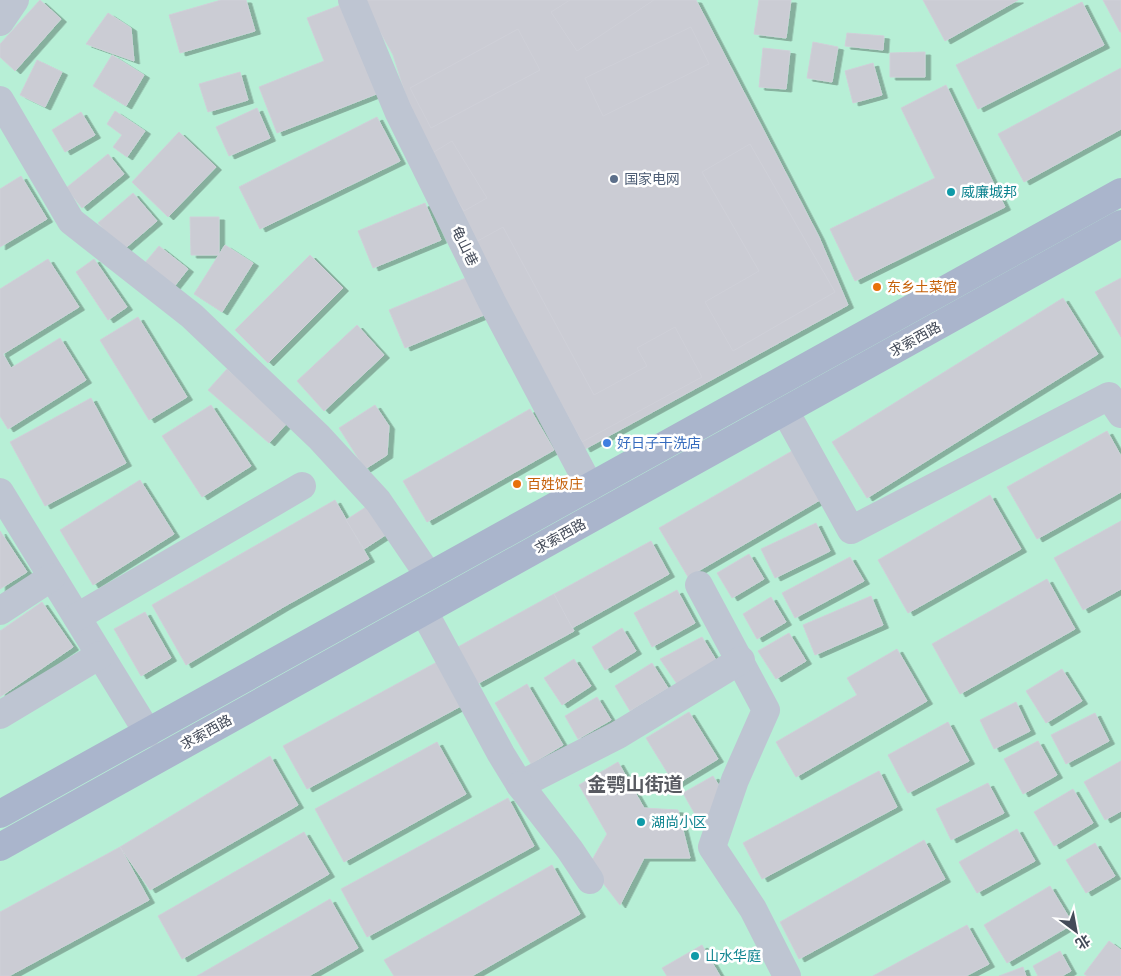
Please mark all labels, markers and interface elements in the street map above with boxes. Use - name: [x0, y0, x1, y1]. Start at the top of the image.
- place label: 国家电网: [624, 171, 680, 187]
- marker: 国家电网: [608, 173, 620, 185]
- place label: 威廉城邦: [961, 184, 1017, 200]
- marker: 威廉城邦: [945, 186, 957, 198]
- street label: 龟山巷: [449, 224, 481, 268]
- place label: 东乡土菜馆: [887, 279, 957, 295]
- marker: 东乡土菜馆: [871, 281, 883, 293]
- street label: 求索西路: [887, 318, 943, 360]
- place label: 好日子干洗店: [617, 435, 701, 451]
- marker: 好日子干洗店: [601, 437, 613, 449]
- place label: 百姓饭庄: [527, 476, 583, 492]
- marker: 百姓饭庄: [511, 478, 523, 490]
- street label: 求索西路: [532, 515, 588, 557]
- street label: 求索西路: [178, 711, 234, 753]
- district label: 金鹗山街道: [587, 773, 683, 796]
- place label: 湖尚小区: [651, 814, 707, 830]
- marker: 湖尚小区: [635, 816, 647, 828]
- north arrow: [1051, 906, 1101, 956]
- text: 北: [1073, 932, 1093, 953]
- place label: 山水华庭: [705, 948, 761, 964]
- marker: 山水华庭: [689, 950, 701, 962]

